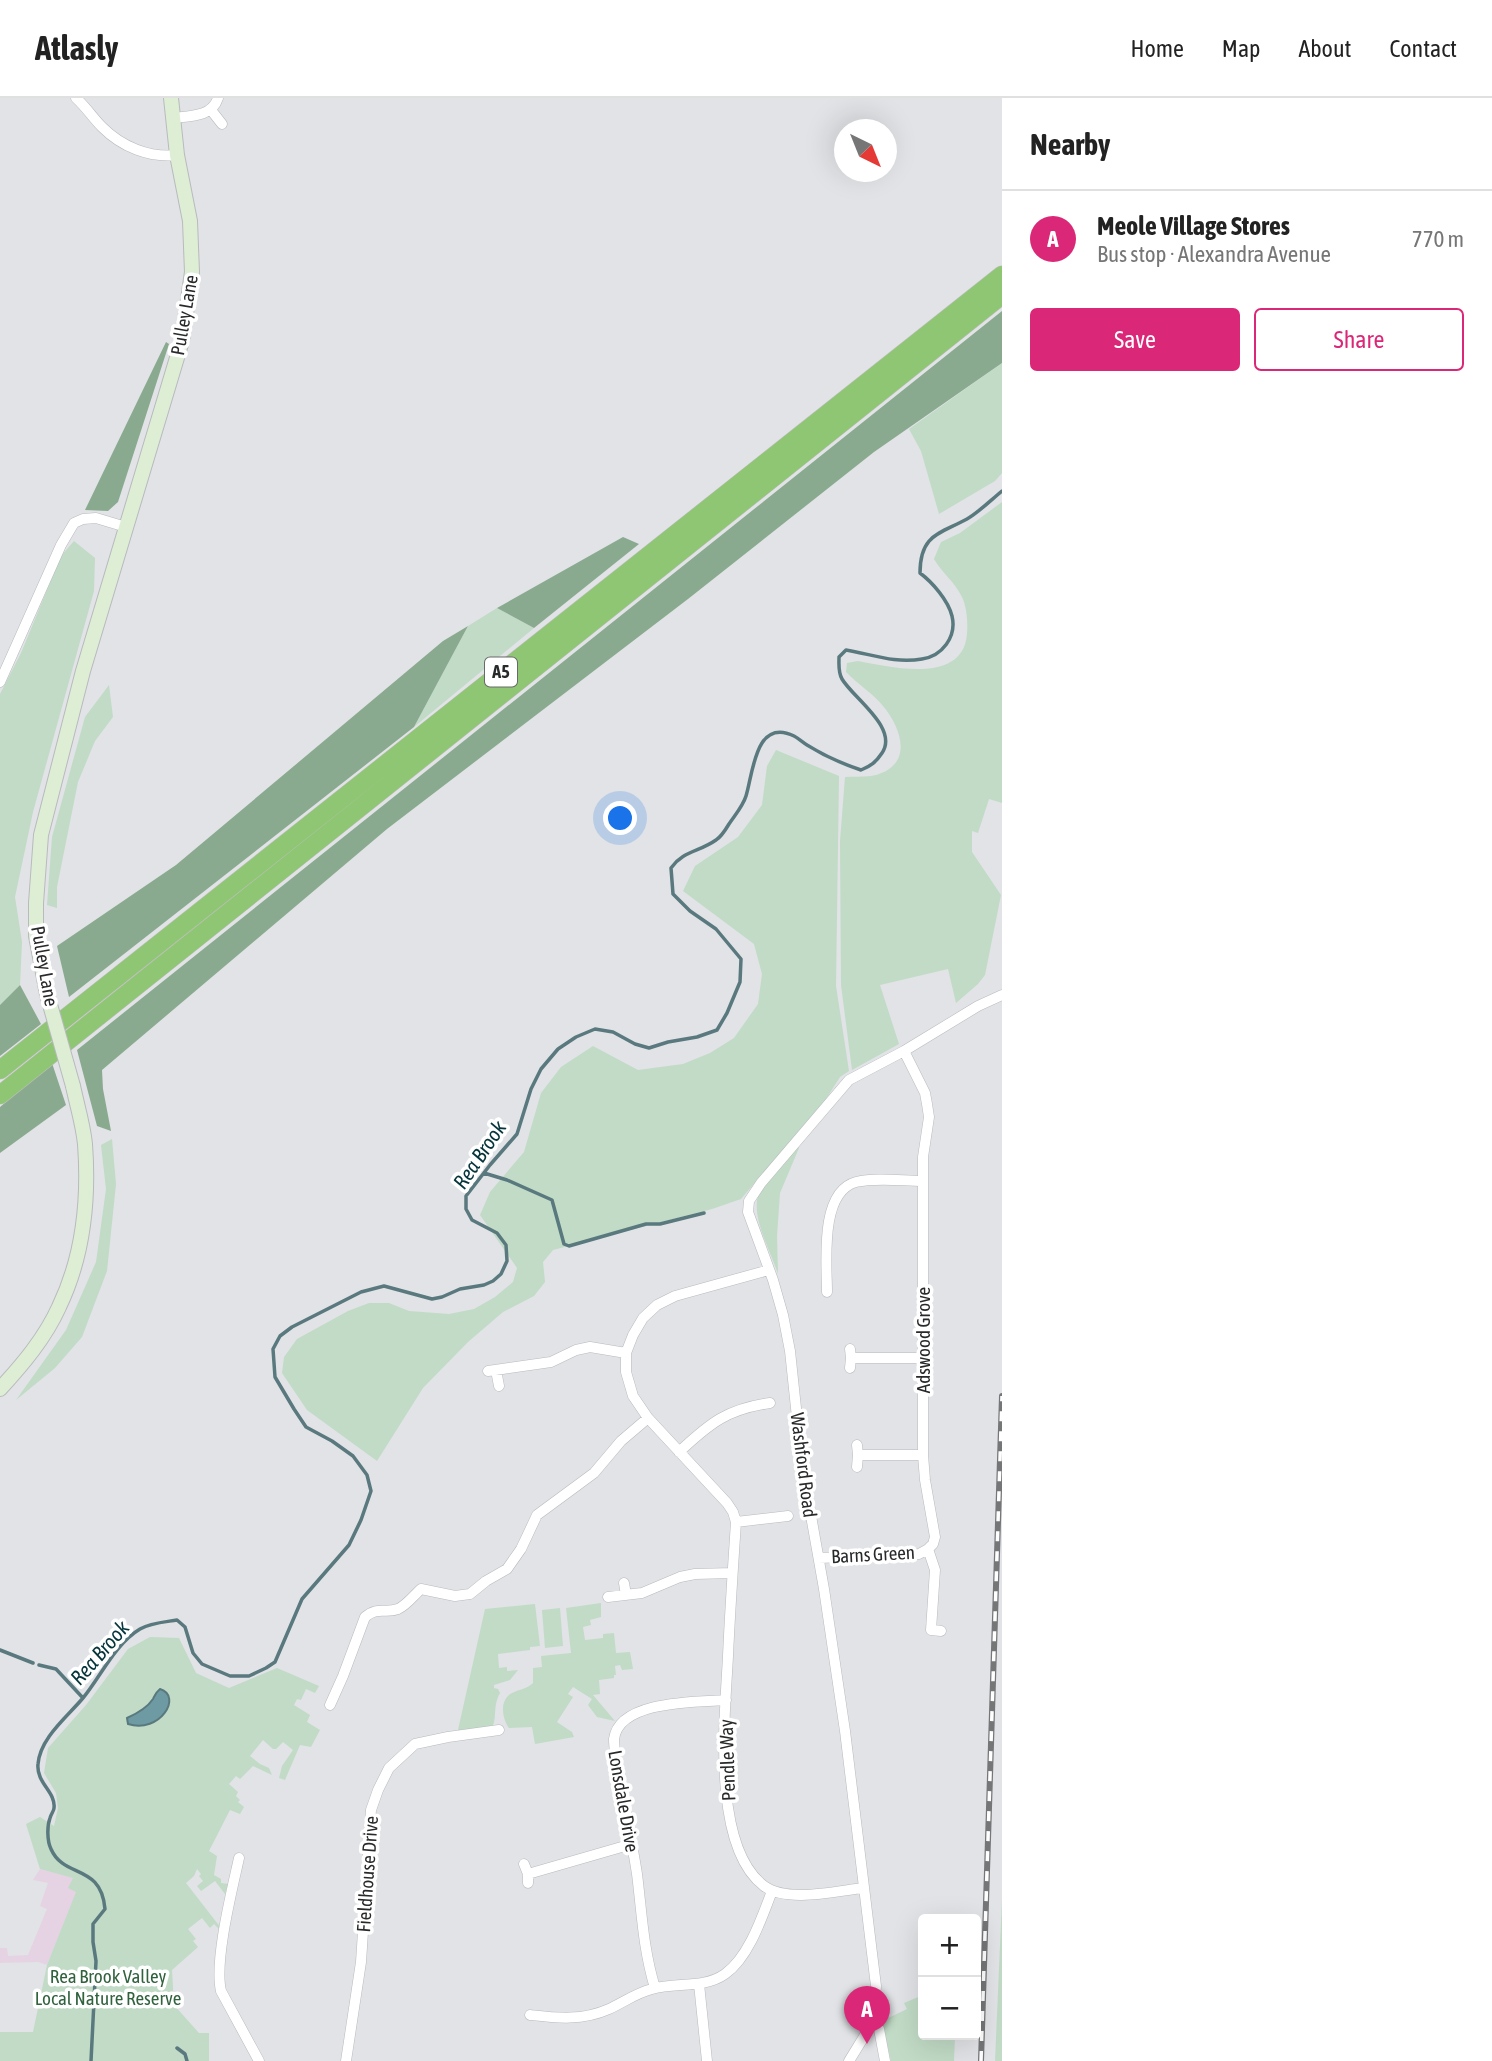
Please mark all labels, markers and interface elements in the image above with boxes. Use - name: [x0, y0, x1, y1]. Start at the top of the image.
- text: Atlasly: [35, 29, 118, 67]
- text: Home: [1130, 35, 1184, 62]
- text: Map: [1222, 35, 1260, 62]
- text: About: [1298, 35, 1351, 62]
- text: Contact: [1389, 35, 1457, 62]
- north arrow: [834, 119, 897, 182]
- text: Nearby: [1030, 127, 1110, 161]
- text: Meole Village Stores: [1097, 211, 1290, 241]
- text: A: [1047, 226, 1059, 252]
- text: 770 m: [1412, 226, 1464, 252]
- text: Bus stop · Alexandra Avenue: [1097, 241, 1331, 267]
- street label: Pulley Lane: [166, 273, 202, 357]
- button: Save: [1030, 308, 1240, 371]
- button: Share: [1254, 308, 1464, 371]
- road number: A5: [485, 658, 517, 686]
- your location: [603, 801, 637, 835]
- street label: Pulley Lane: [27, 924, 63, 1008]
- water label: Rea Brook: [448, 1115, 511, 1193]
- street label: Adswood Grove: [912, 1287, 934, 1393]
- street label: Washford Road: [787, 1411, 821, 1519]
- street label: Barns Green: [830, 1541, 916, 1567]
- water label: Rea Brook: [65, 1615, 134, 1689]
- street label: Pendle Way: [715, 1719, 739, 1801]
- street label: Lonsdale Drive: [604, 1748, 644, 1854]
- street label: Fieldhouse Drive: [352, 1815, 382, 1933]
- map controls: [918, 1914, 981, 2040]
- button: +: [918, 1914, 981, 1977]
- park label: Rea Brook Valley Local Nature Reserve: [35, 1965, 181, 2009]
- button: −: [918, 1977, 981, 2040]
- pin: A: [844, 1986, 890, 2044]

